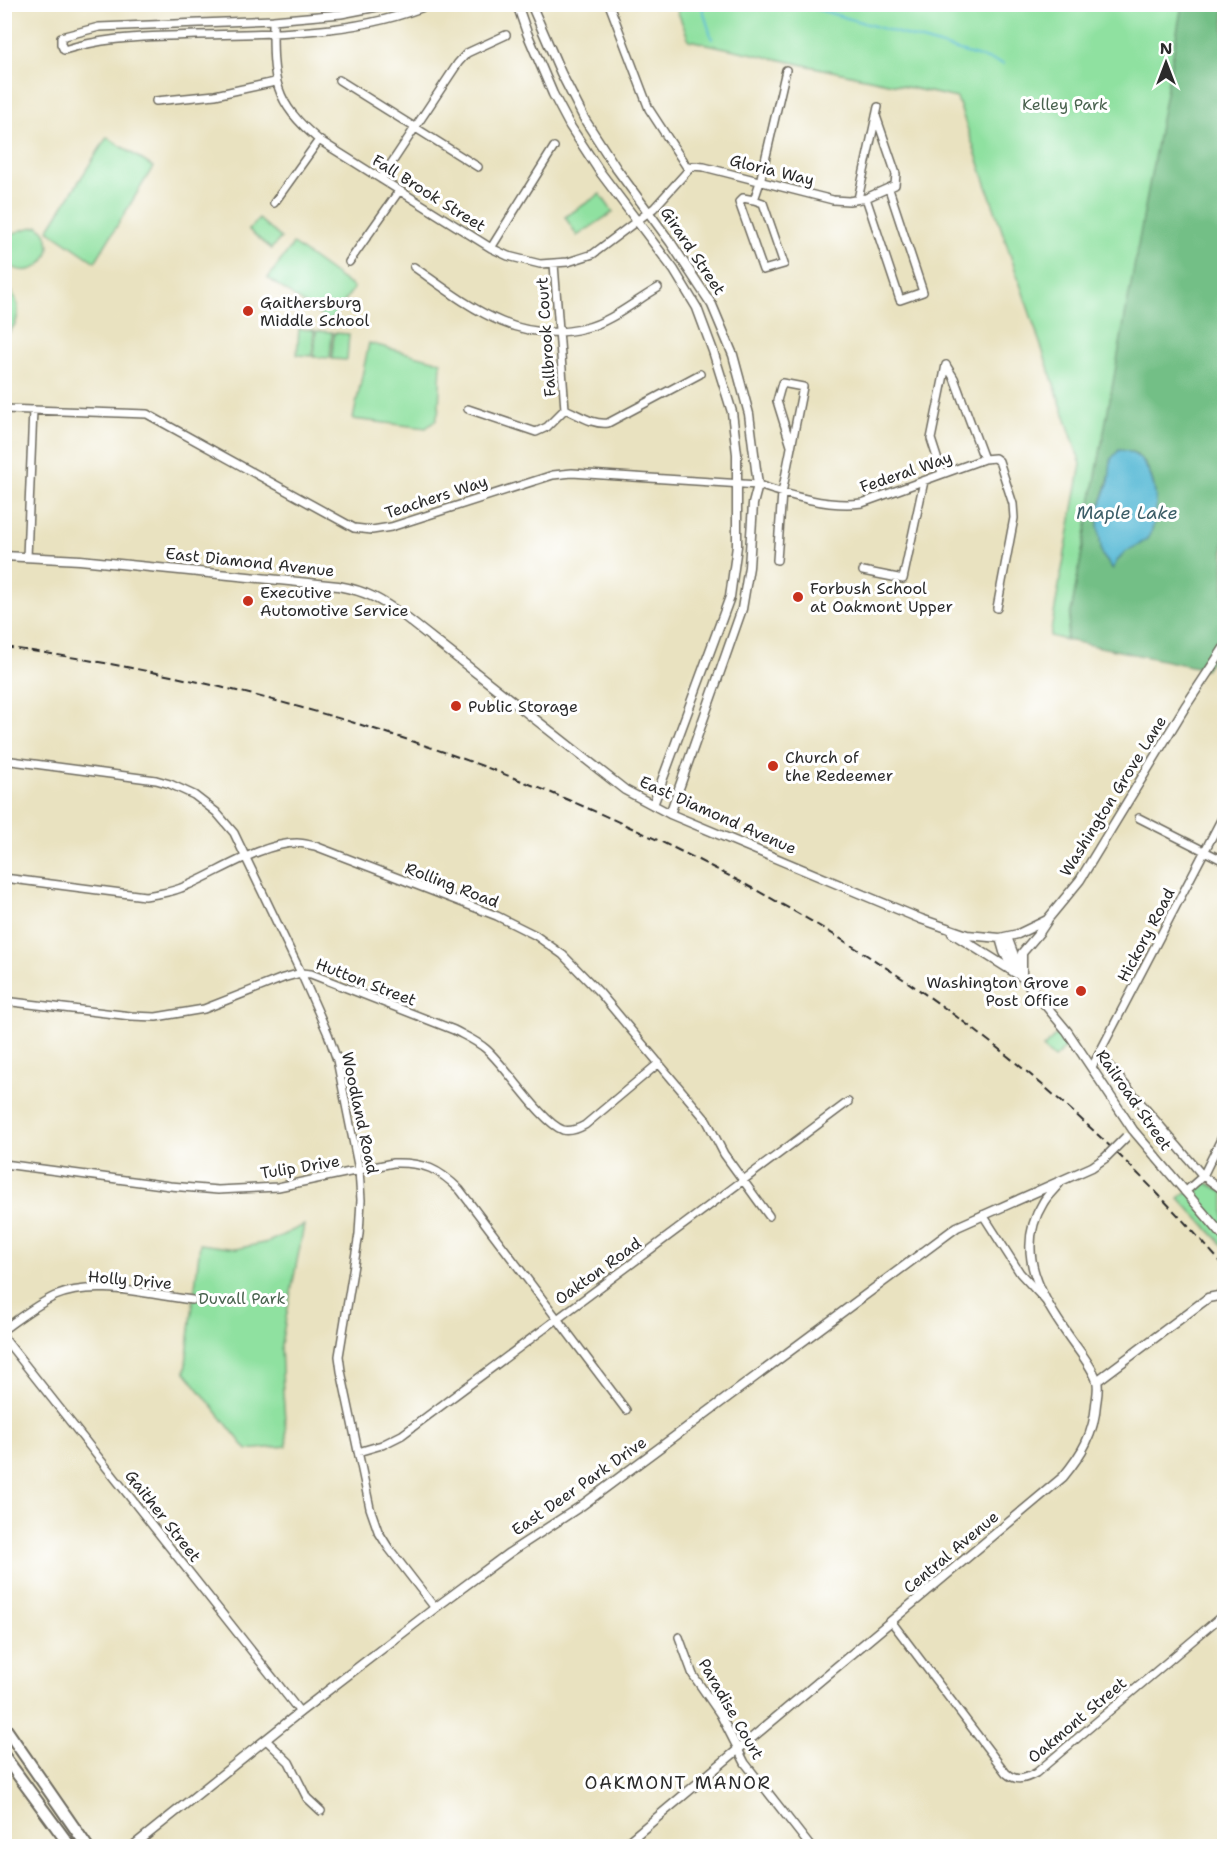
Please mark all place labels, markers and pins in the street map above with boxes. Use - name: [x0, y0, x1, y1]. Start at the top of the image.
- place label: Gaithersburg Middle School: [260, 292, 370, 331]
- marker: Gaithersburg Middle School: [241, 304, 255, 318]
- place label: Forbush School at Oakmont Upper: [810, 578, 953, 617]
- place label: Executive Automotive Service: [260, 582, 409, 621]
- marker: Forbush School at Oakmont Upper: [791, 590, 805, 604]
- marker: Executive Automotive Service: [241, 594, 255, 608]
- place label: Public Storage: [468, 696, 578, 717]
- marker: Public Storage: [449, 699, 463, 713]
- place label: Church of the Redeemer: [785, 747, 893, 786]
- marker: Church of the Redeemer: [766, 759, 780, 773]
- place label: Washington Grove Post Office: [926, 972, 1069, 1011]
- marker: Washington Grove Post Office: [1074, 984, 1088, 998]

